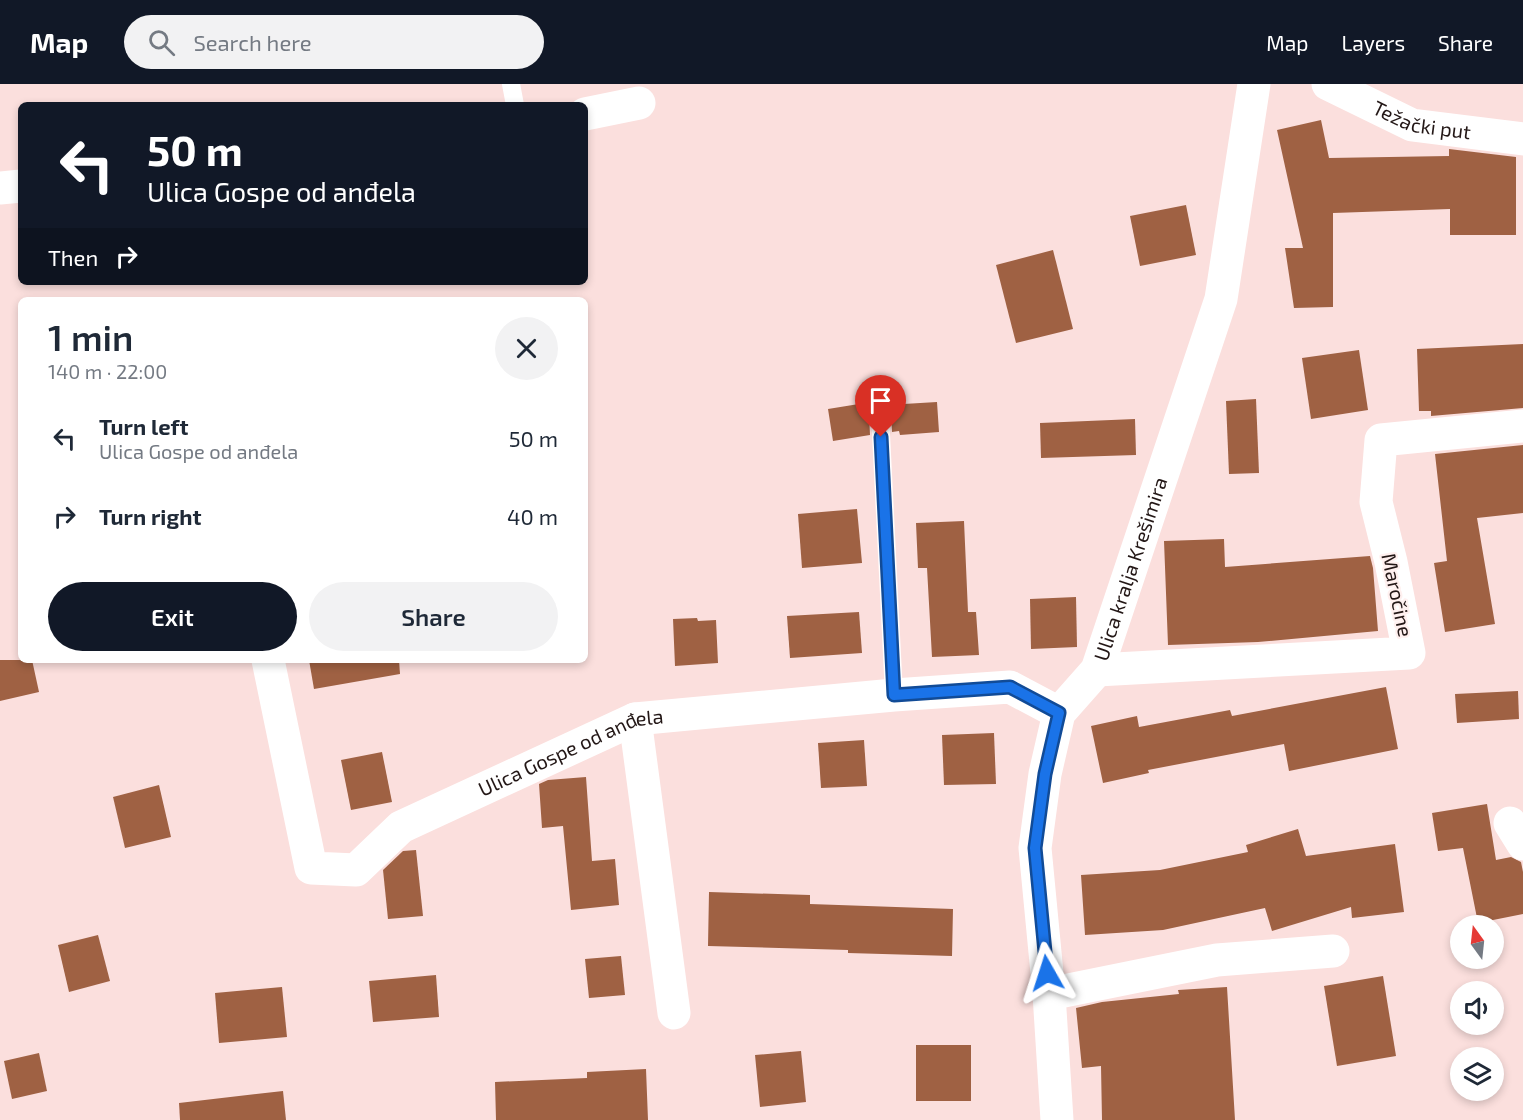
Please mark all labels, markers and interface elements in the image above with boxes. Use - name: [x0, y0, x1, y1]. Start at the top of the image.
- search box: [124, 15, 544, 69]
- text: Map: [30, 25, 88, 59]
- icon: search: [145, 26, 178, 59]
- text: Search here: [193, 29, 312, 55]
- text: Map: [1266, 30, 1308, 55]
- text: Layers: [1341, 30, 1405, 55]
- text: Share: [1438, 30, 1493, 55]
- street label: Težački put: [1369, 95, 1473, 143]
- text: 50 m: [147, 124, 243, 174]
- icon: left: [48, 126, 126, 204]
- text: Ulica Gospe od anđela: [147, 175, 416, 207]
- icon: right: [110, 240, 143, 273]
- text: Then: [48, 244, 98, 270]
- text: 1 min: [48, 315, 133, 358]
- button: close: [495, 317, 558, 380]
- text: 140 m · 22:00: [48, 359, 167, 383]
- pin: [855, 375, 906, 437]
- icon: arrive: [864, 384, 897, 417]
- text: Turn left: [99, 413, 188, 439]
- icon: left: [48, 422, 81, 455]
- text: 50 m: [509, 425, 558, 451]
- text: Ulica Gospe od anđela: [99, 439, 298, 463]
- street label: Ulica kralja Krešimira: [1088, 474, 1172, 664]
- icon: right: [48, 500, 81, 533]
- text: Turn right: [99, 503, 201, 529]
- text: 40 m: [507, 503, 558, 529]
- street label: Maročine: [1377, 551, 1419, 639]
- button: Exit: [48, 582, 297, 651]
- button: Share: [309, 582, 558, 651]
- street label: Ulica Gospe od anđela: [474, 703, 664, 801]
- north arrow: [1450, 915, 1504, 969]
- map controls: [1450, 915, 1504, 1101]
- position arrow: [1015, 941, 1079, 1005]
- button: sound: [1450, 981, 1504, 1035]
- button: layers: [1450, 1047, 1504, 1101]

